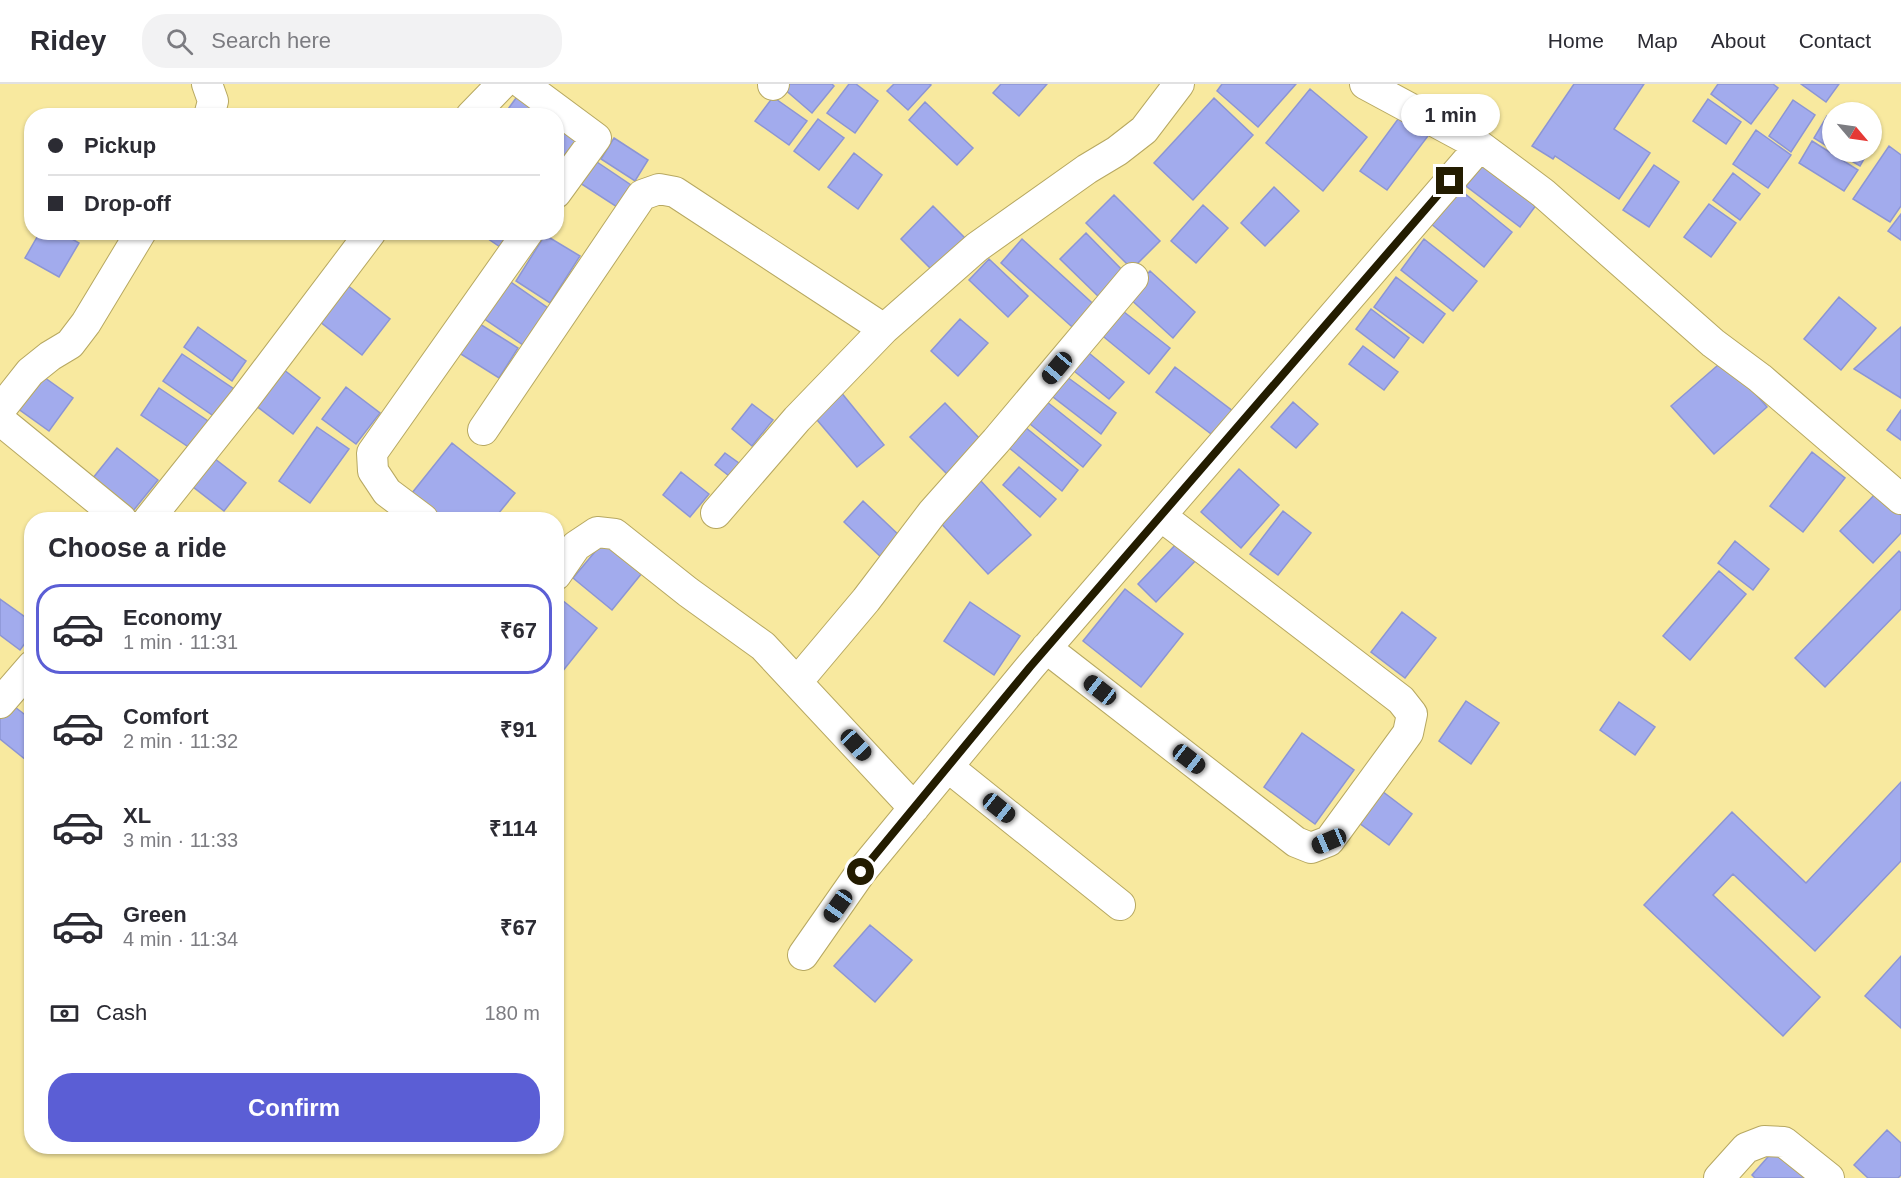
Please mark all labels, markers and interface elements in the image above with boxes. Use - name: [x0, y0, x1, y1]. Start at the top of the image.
- search box: [142, 14, 562, 68]
- text: Ridey: [30, 25, 106, 56]
- icon: search: [163, 25, 196, 58]
- text: Search here: [211, 28, 331, 53]
- text: Home: [1548, 29, 1604, 52]
- text: Map: [1637, 29, 1678, 52]
- text: About: [1711, 29, 1766, 52]
- text: Contact: [1799, 29, 1871, 52]
- callout: 1 min: [1400, 94, 1500, 136]
- north arrow: [1822, 102, 1882, 162]
- map controls: [1822, 102, 1882, 162]
- text: 1 min: [1424, 104, 1477, 126]
- text: Pickup: [84, 133, 156, 158]
- route end: [1436, 167, 1463, 194]
- text: Drop-off: [84, 191, 171, 216]
- car: [1039, 348, 1075, 388]
- text: Choose a ride: [48, 533, 227, 563]
- icon: car: [51, 602, 105, 656]
- text: Economy: [123, 605, 222, 630]
- text: ₹67: [500, 618, 537, 643]
- text: 1 min · 11:31: [123, 631, 238, 653]
- car: [1080, 672, 1120, 708]
- icon: car: [51, 701, 105, 755]
- text: Comfort: [123, 704, 209, 729]
- text: ₹91: [500, 717, 537, 742]
- car: [837, 726, 875, 764]
- text: 2 min · 11:32: [123, 730, 238, 752]
- car: [1169, 741, 1209, 777]
- car: [979, 790, 1019, 826]
- icon: car: [51, 800, 105, 854]
- text: XL: [123, 803, 151, 828]
- text: ₹114: [489, 816, 537, 841]
- car: [1309, 826, 1349, 856]
- text: 3 min · 11:33: [123, 829, 238, 851]
- route start: [847, 858, 874, 885]
- car: [820, 886, 856, 926]
- icon: car: [51, 899, 105, 953]
- text: Green: [123, 902, 187, 927]
- text: ₹67: [500, 915, 537, 940]
- text: 4 min · 11:34: [123, 928, 238, 950]
- icon: cash: [48, 997, 81, 1030]
- text: Cash: [96, 1000, 147, 1025]
- text: 180 m: [484, 1002, 540, 1024]
- button: Confirm: [48, 1073, 540, 1142]

